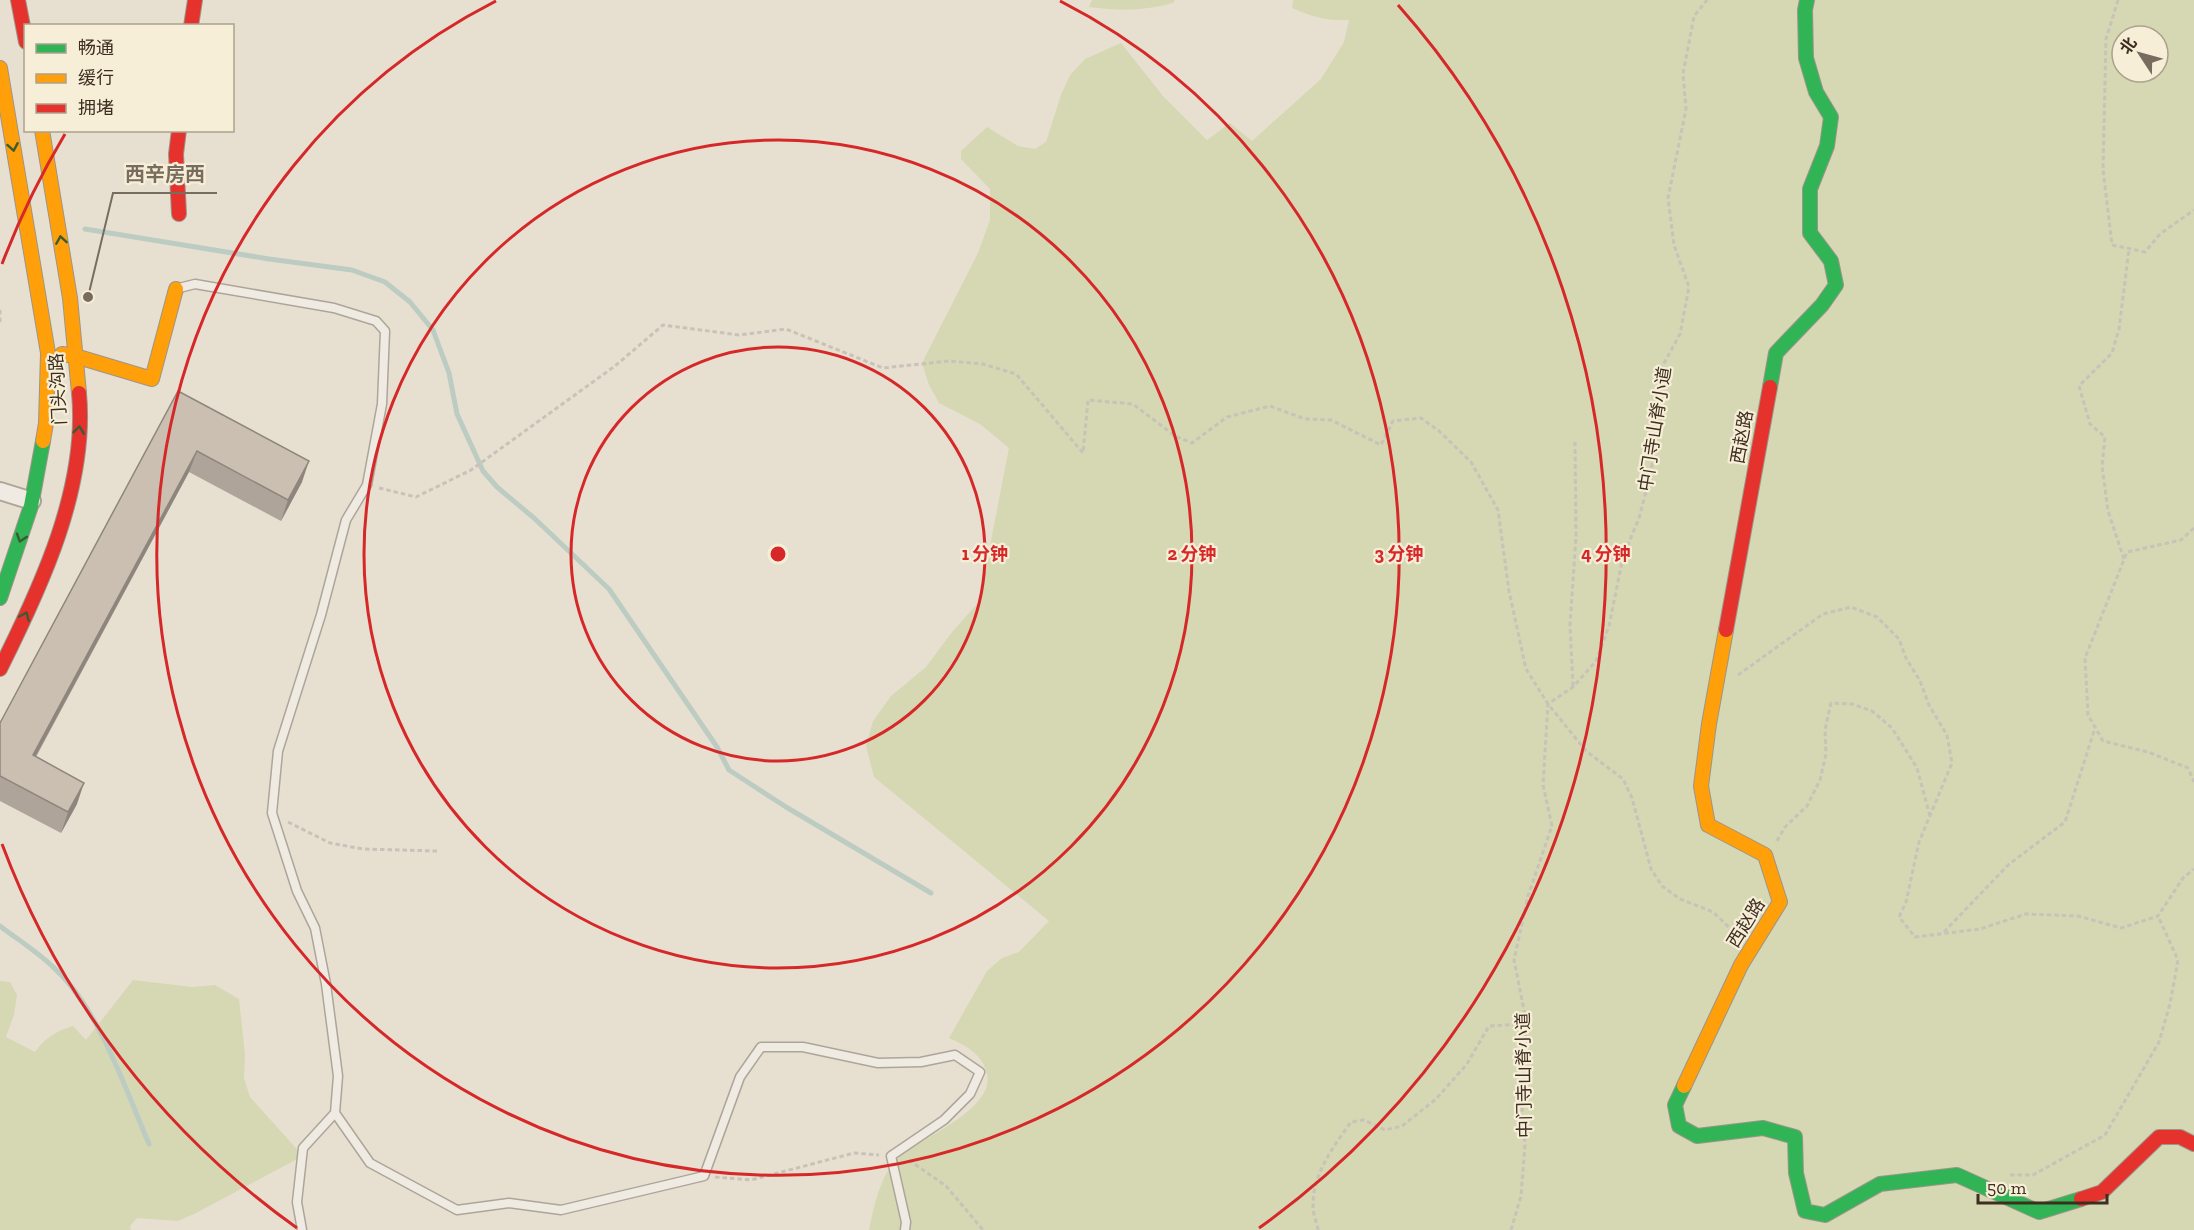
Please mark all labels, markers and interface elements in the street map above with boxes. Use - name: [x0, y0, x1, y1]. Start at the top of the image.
- legend: [24, 24, 234, 132]
- north arrow: [2110, 24, 2170, 84]
- text: 北: [2116, 33, 2141, 58]
- text: 畅通: [78, 37, 114, 59]
- text: 缓行: [78, 67, 114, 89]
- text: 拥堵: [78, 97, 114, 119]
- one-way arrow: [6, 141, 19, 151]
- callout: 西辛房西: [113, 155, 217, 193]
- text: 西辛房西: [125, 162, 205, 186]
- one-way arrow: [55, 235, 68, 245]
- street label: 门头沟路: [45, 352, 71, 426]
- street label: 中门寺山脊小道: [1634, 365, 1676, 493]
- street label: 西赵路: [1726, 409, 1758, 465]
- one-way arrow: [72, 426, 85, 435]
- one-way arrow: [15, 532, 28, 543]
- text: 1 分钟: [962, 543, 1008, 565]
- text: 2 分钟: [1167, 543, 1217, 565]
- text: 3 分钟: [1375, 543, 1423, 565]
- text: 4 分钟: [1581, 543, 1631, 565]
- centre of rings: [768, 544, 788, 564]
- one-way arrow: [18, 612, 30, 623]
- street label: 西赵路: [1722, 894, 1770, 952]
- street label: 中门寺山脊小道: [1512, 1012, 1536, 1138]
- scale bar: [1978, 1167, 2107, 1205]
- text: 50 m: [1987, 1177, 2027, 1199]

